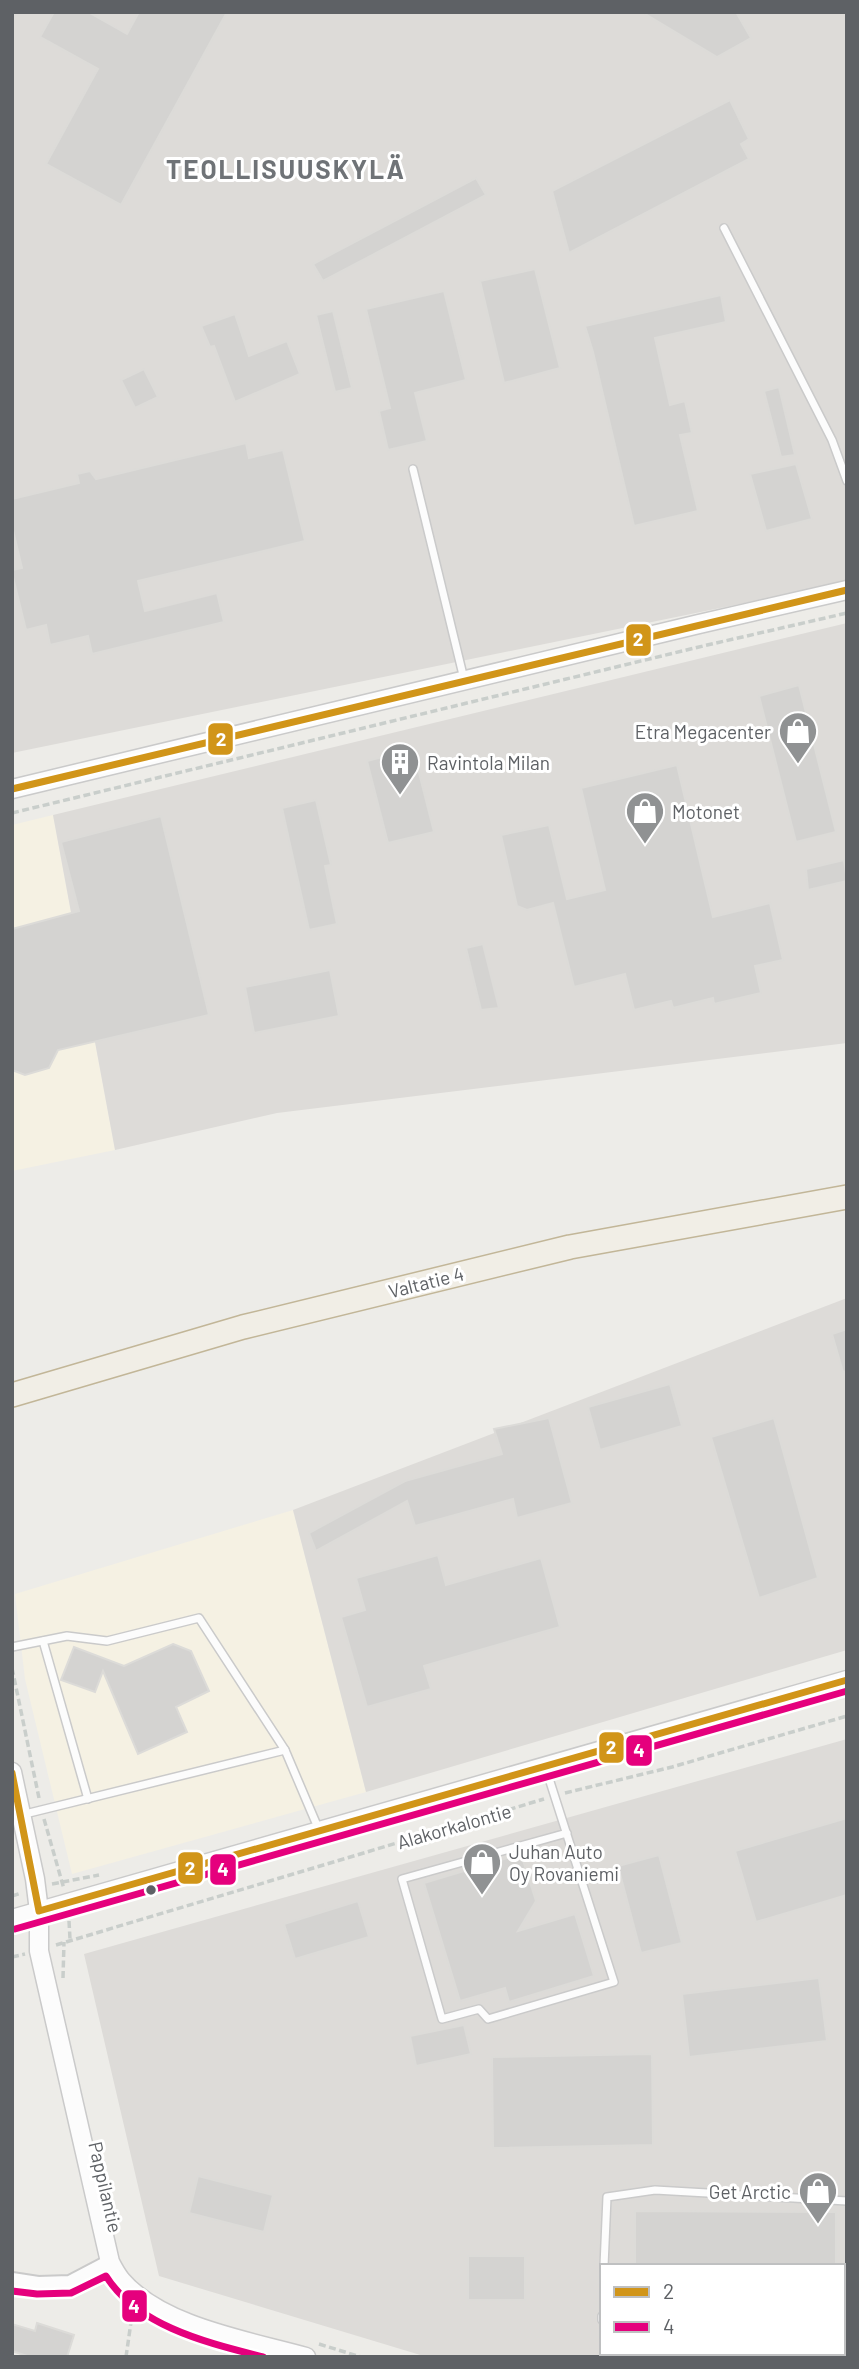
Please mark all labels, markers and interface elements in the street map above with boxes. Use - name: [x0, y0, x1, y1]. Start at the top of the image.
- district label: TEOLLISUUSKYLÄ: [166, 153, 406, 184]
- line badge: 2: [625, 623, 652, 657]
- text: 2: [633, 627, 643, 650]
- shop icon: Etra Megacenter: [777, 710, 819, 765]
- place label: Etra Megacenter: [635, 720, 771, 743]
- line badge: 2: [207, 722, 234, 756]
- text: 2: [216, 727, 226, 750]
- building icon: Ravintola Milan: [379, 741, 421, 796]
- place label: Ravintola Milan: [427, 751, 550, 774]
- shop icon: Motonet: [624, 790, 666, 845]
- place label: Motonet: [672, 800, 740, 823]
- street label: Valtatie 4: [386, 1262, 466, 1302]
- line badge: 2: [598, 1731, 625, 1764]
- line badge: 4: [625, 1734, 653, 1767]
- text: 2: [606, 1735, 616, 1758]
- text: 4: [633, 1738, 645, 1761]
- street label: Alakorkalontie: [394, 1799, 514, 1853]
- place label: Juhan Auto Oy Rovaniemi: [509, 1840, 619, 1885]
- shop icon: Juhan Auto Oy Rovaniemi: [461, 1841, 503, 1896]
- line badge: 2: [177, 1851, 204, 1885]
- line badge: 4: [209, 1853, 237, 1886]
- text: 2: [185, 1856, 195, 1879]
- text: 4: [217, 1857, 229, 1880]
- unlabelled marker: [144, 1883, 158, 1897]
- street label: Pappilantie: [84, 2139, 128, 2235]
- shop icon: Get Arctic: [797, 2170, 839, 2225]
- place label: Get Arctic: [709, 2180, 791, 2203]
- legend: [600, 2264, 845, 2355]
- text: 2: [663, 2278, 674, 2303]
- line badge: 4: [121, 2289, 148, 2323]
- text: 4: [128, 2294, 140, 2317]
- text: 4: [663, 2313, 675, 2338]

